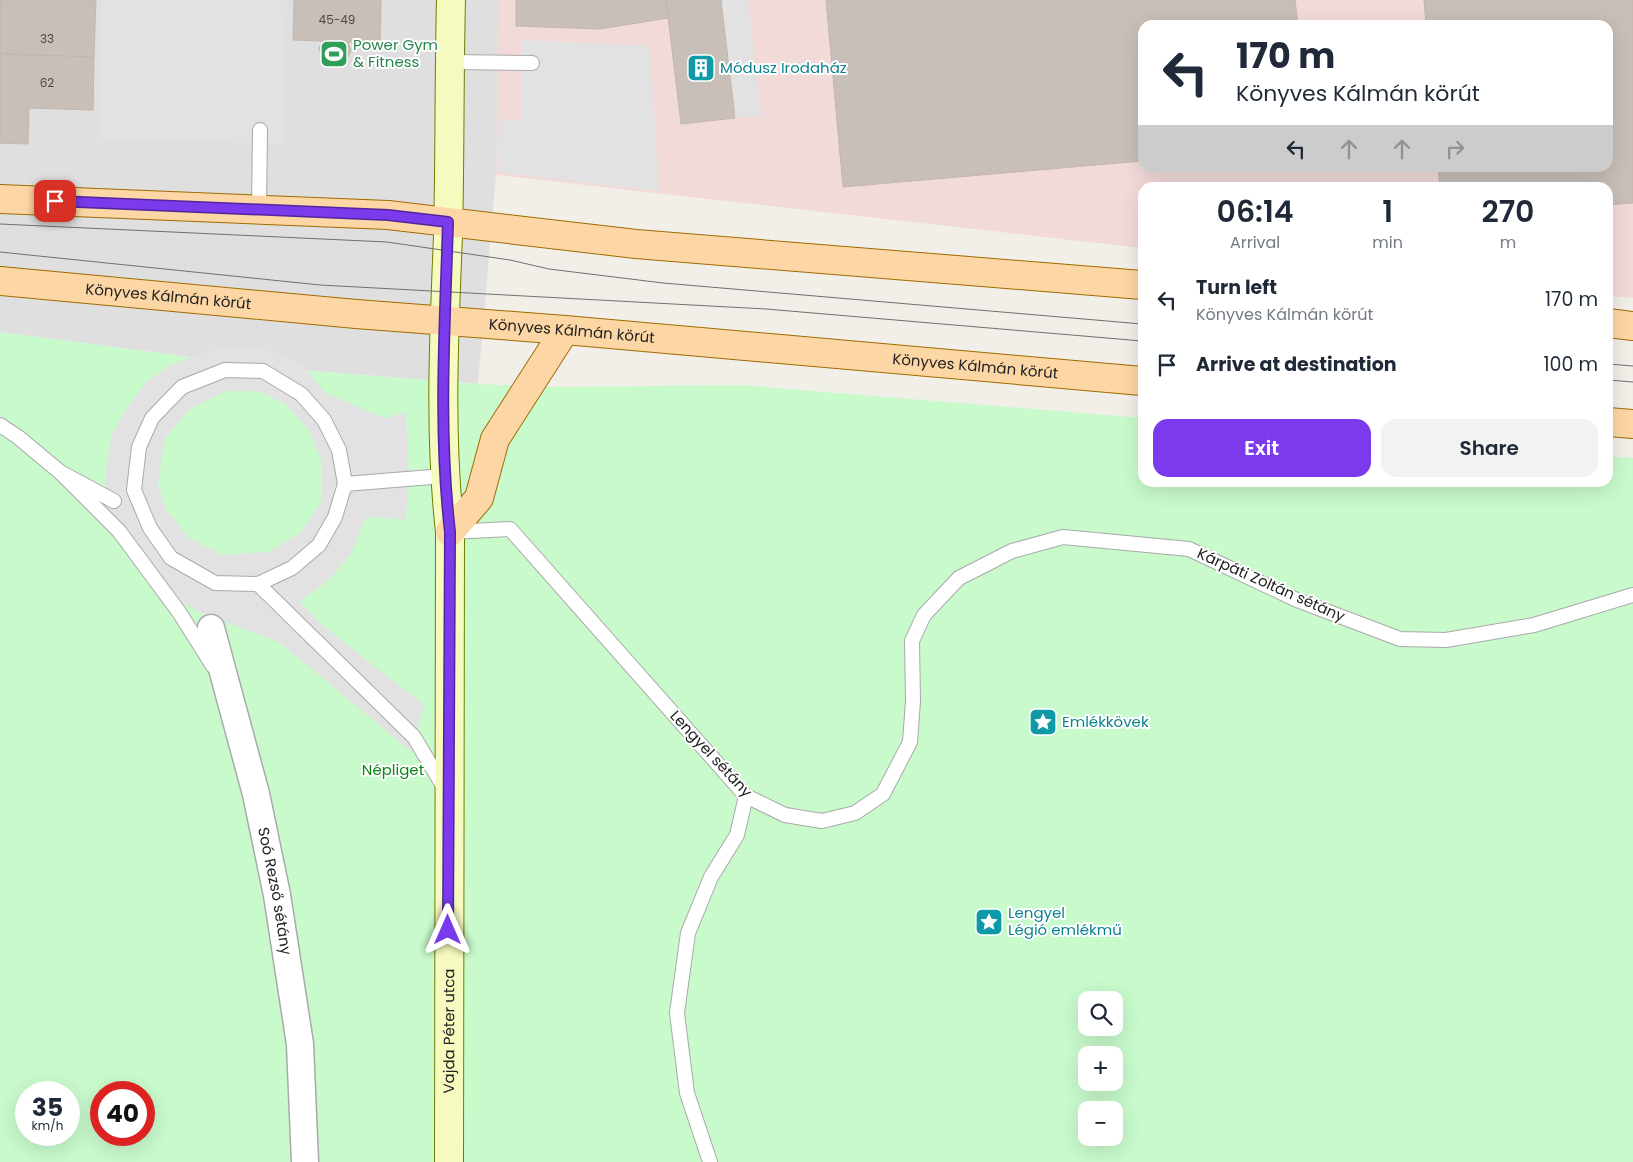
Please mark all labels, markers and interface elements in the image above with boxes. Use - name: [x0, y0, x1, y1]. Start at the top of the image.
- house number: 45-49: [319, 11, 355, 28]
- house number: 33: [40, 30, 54, 47]
- text: 170 m: [1236, 31, 1335, 80]
- place label: Power Gym & Fitness: [353, 34, 438, 72]
- sports icon: Power Gym & Fitness: [319, 39, 349, 69]
- icon: left: [1153, 40, 1218, 105]
- building icon: Módusz Irodaház: [686, 53, 716, 83]
- place label: Módusz Irodaház: [720, 57, 847, 78]
- house number: 62: [40, 74, 54, 91]
- text: Könyves Kálmán körút: [1236, 78, 1480, 109]
- icon: left: [1282, 135, 1310, 163]
- icon: ahead: [1335, 135, 1363, 163]
- icon: ahead: [1388, 135, 1416, 163]
- icon: right: [1441, 135, 1469, 163]
- pin: [34, 180, 76, 222]
- icon: arrive: [41, 187, 69, 215]
- text: 06:14: [1217, 190, 1294, 233]
- text: 1: [1382, 190, 1393, 233]
- text: 270: [1481, 190, 1534, 233]
- text: Arrival: [1230, 231, 1280, 254]
- text: min: [1372, 231, 1403, 254]
- text: m: [1500, 231, 1516, 254]
- text: Turn left: [1196, 274, 1277, 301]
- street label: Könyves Kálmán körút: [85, 278, 252, 314]
- icon: left: [1153, 286, 1181, 314]
- text: 170 m: [1545, 286, 1598, 313]
- text: Könyves Kálmán körút: [1196, 303, 1373, 326]
- street label: Könyves Kálmán körút: [488, 313, 656, 348]
- street label: Könyves Kálmán körút: [892, 348, 1059, 384]
- icon: arrive: [1153, 351, 1181, 379]
- text: Arrive at destination: [1196, 351, 1397, 378]
- text: 100 m: [1543, 351, 1598, 378]
- button: Exit: [1153, 419, 1371, 477]
- button: Share: [1381, 419, 1598, 477]
- street label: Kárpáti Zoltán sétány: [1194, 543, 1349, 627]
- street label: Lengyel sétány: [666, 706, 758, 802]
- place icon: Emlékkövek: [1028, 707, 1058, 737]
- place label: Emlékkövek: [1062, 711, 1149, 732]
- park label: Népliget: [362, 759, 424, 780]
- street label: Soó Rezső sétány: [253, 825, 297, 957]
- place label: Lengyel Légió emlékmű: [1008, 902, 1122, 940]
- position arrow: [421, 903, 473, 955]
- place icon: Lengyel Légió emlékmű: [974, 907, 1004, 937]
- street label: Vajda Péter utca: [438, 968, 459, 1094]
- map controls: [1078, 991, 1123, 1146]
- button: search: [1078, 991, 1123, 1036]
- button: +: [1078, 1046, 1123, 1091]
- speed limit sign: 40: [90, 1081, 155, 1146]
- text: 35: [32, 1090, 63, 1125]
- button: −: [1078, 1101, 1123, 1146]
- text: km/h: [32, 1117, 63, 1134]

